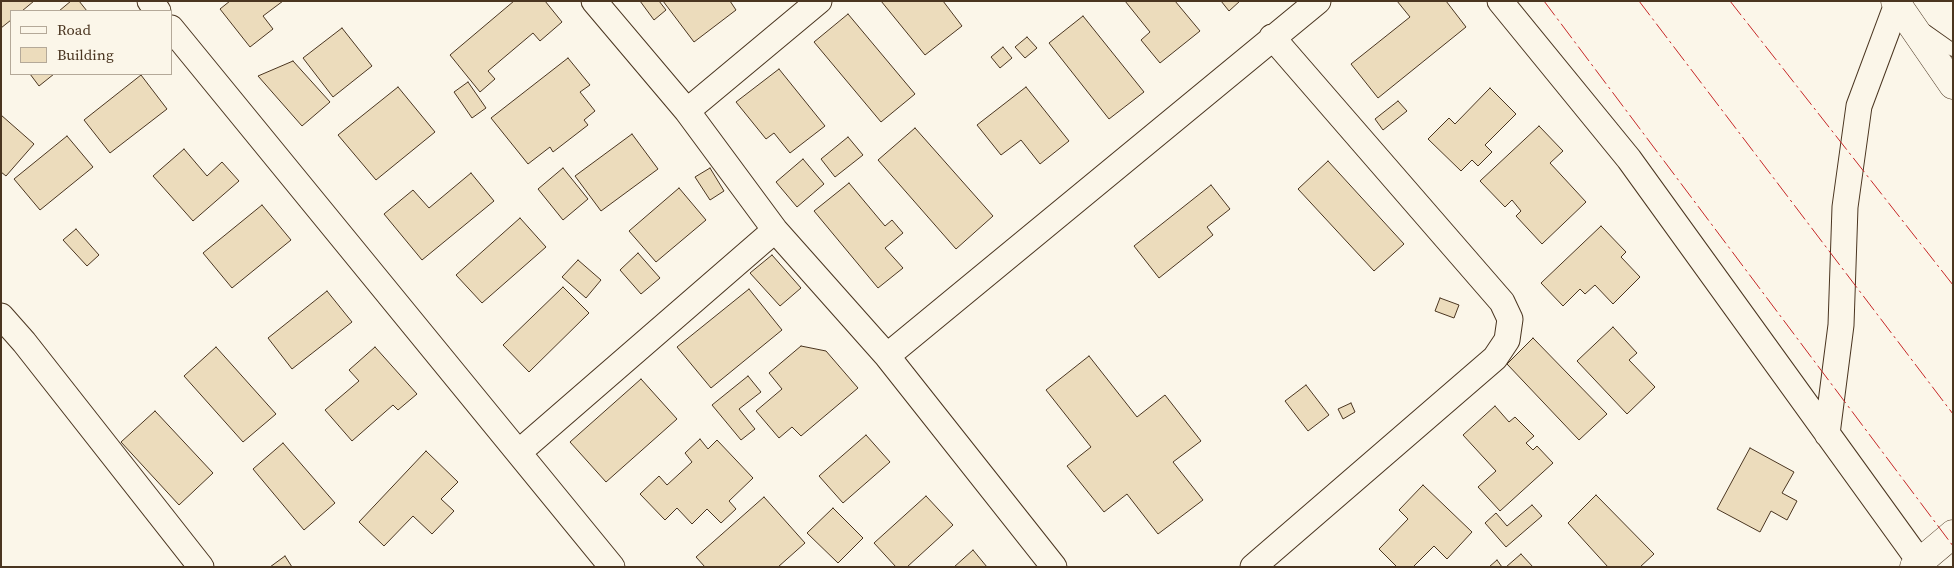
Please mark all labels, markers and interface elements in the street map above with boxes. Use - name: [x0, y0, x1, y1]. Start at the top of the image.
- legend: [10, 10, 172, 75]
- text: Road: [57, 19, 91, 40]
- text: Building: [57, 44, 114, 65]

